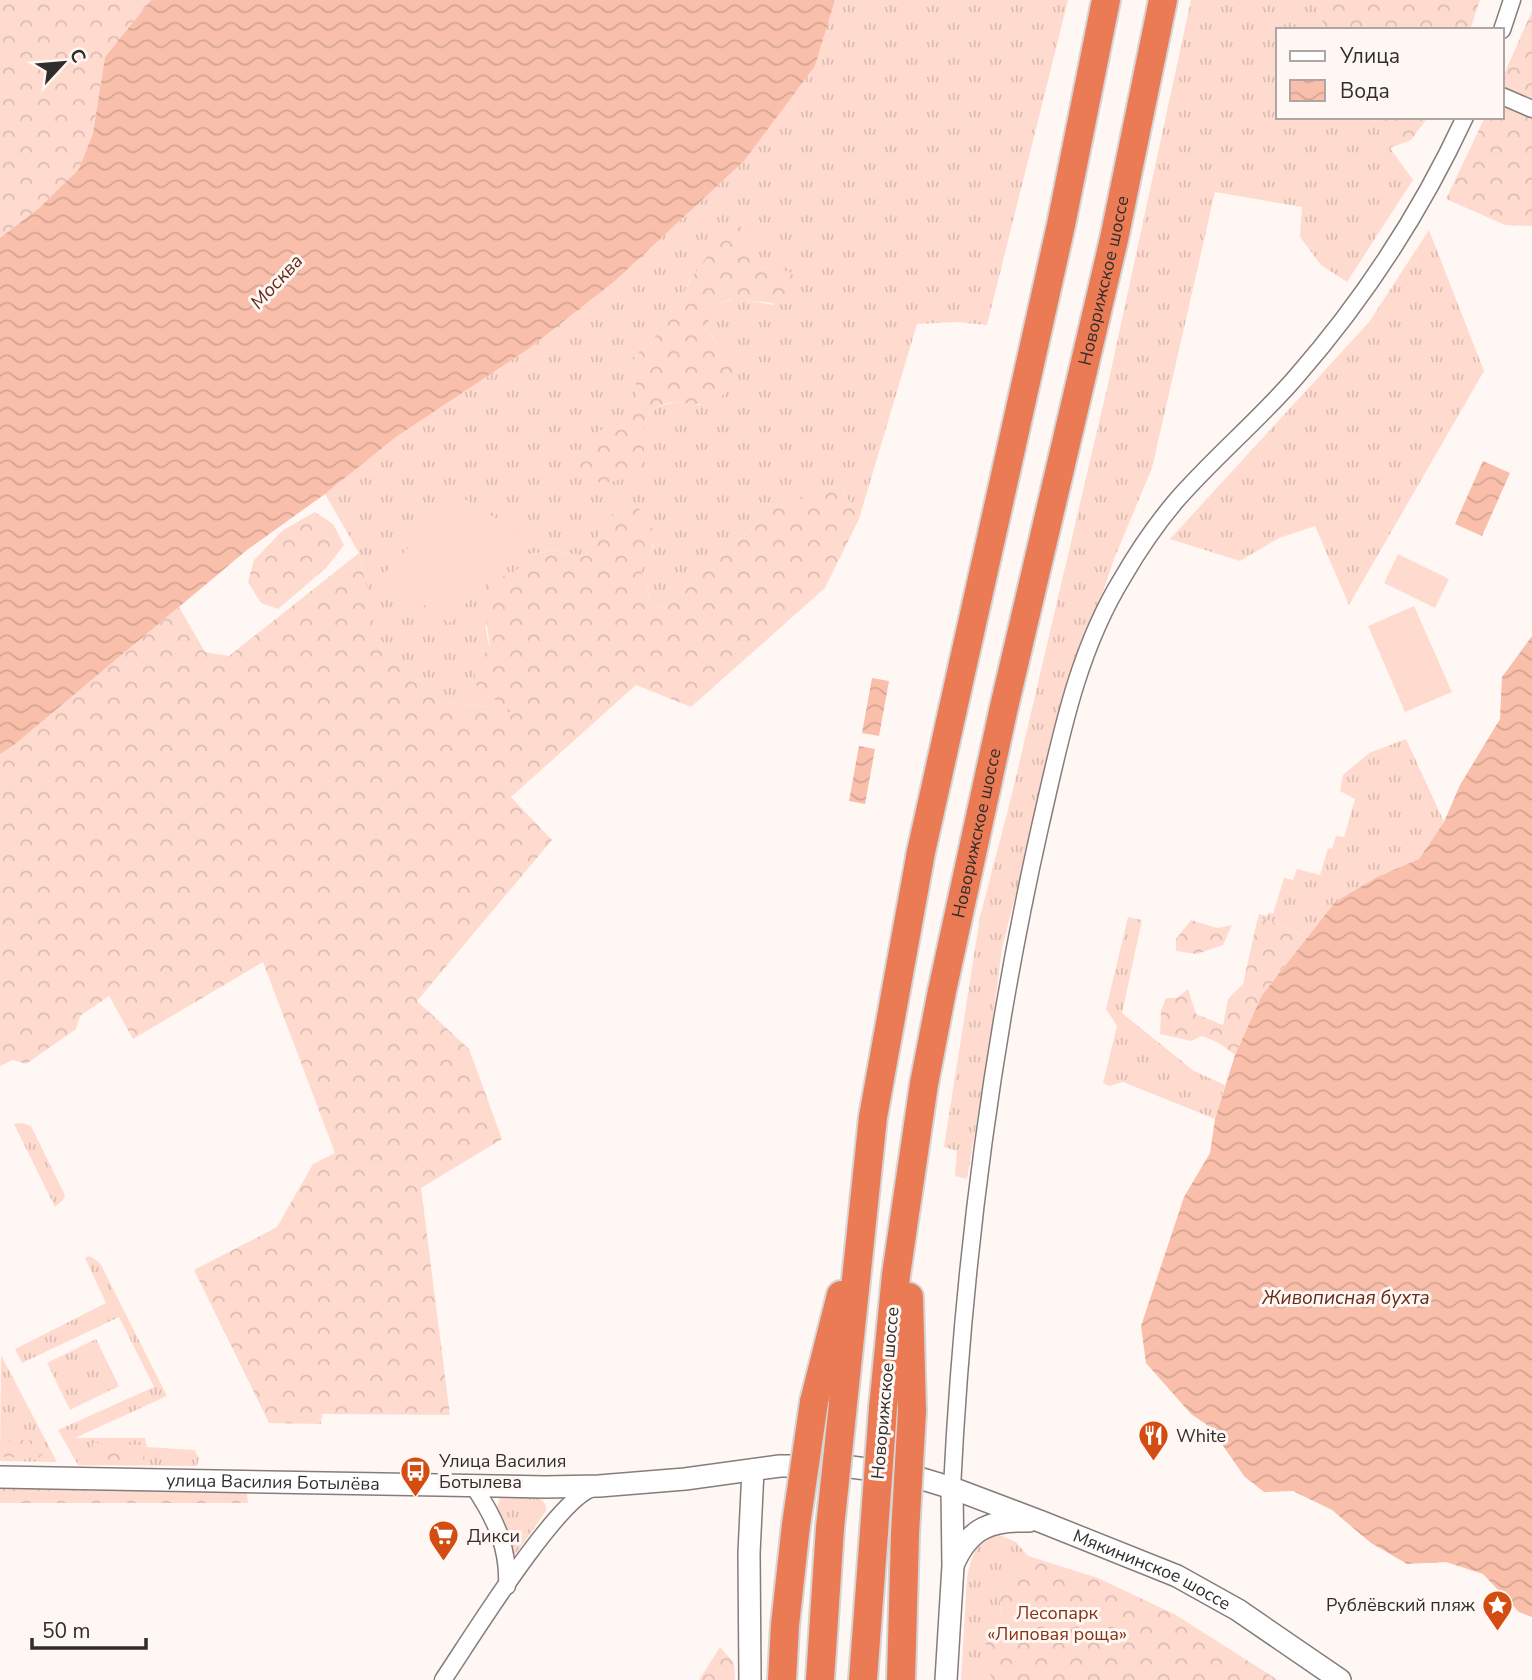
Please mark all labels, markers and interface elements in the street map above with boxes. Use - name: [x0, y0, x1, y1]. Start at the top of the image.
- north arrow: [28, 28, 98, 98]
- legend: [1276, 28, 1504, 119]
- text: Улица: [1339, 42, 1400, 70]
- text: С: [63, 44, 92, 68]
- text: Вода: [1340, 77, 1390, 105]
- street label: Новорижское шоссе: [1073, 194, 1135, 368]
- water label: Москва: [245, 248, 309, 315]
- street label: Новорижское шоссе: [946, 746, 1007, 920]
- water label: Живописная бухта: [1261, 1285, 1430, 1311]
- street label: Новорижское шоссе: [865, 1306, 905, 1480]
- restaurant icon: White: [1136, 1419, 1170, 1463]
- place label: White: [1176, 1424, 1226, 1448]
- place label: Улица Василия Ботылева: [438, 1449, 567, 1494]
- bus stop icon: Улица Василия Ботылева: [399, 1454, 433, 1498]
- street label: улица Василия Ботылёва: [166, 1468, 380, 1496]
- supermarket icon: Дикси: [427, 1519, 461, 1563]
- place label: Дикси: [467, 1524, 520, 1548]
- street label: Мякининское шоссе: [1070, 1524, 1235, 1616]
- place icon: Рублёвский пляж: [1481, 1588, 1515, 1632]
- place label: Рублёвский пляж: [1326, 1593, 1476, 1617]
- park label: Лесопарк «Липовая роща»: [987, 1601, 1127, 1646]
- scale bar: [32, 1606, 145, 1650]
- text: 50 m: [42, 1617, 91, 1645]

